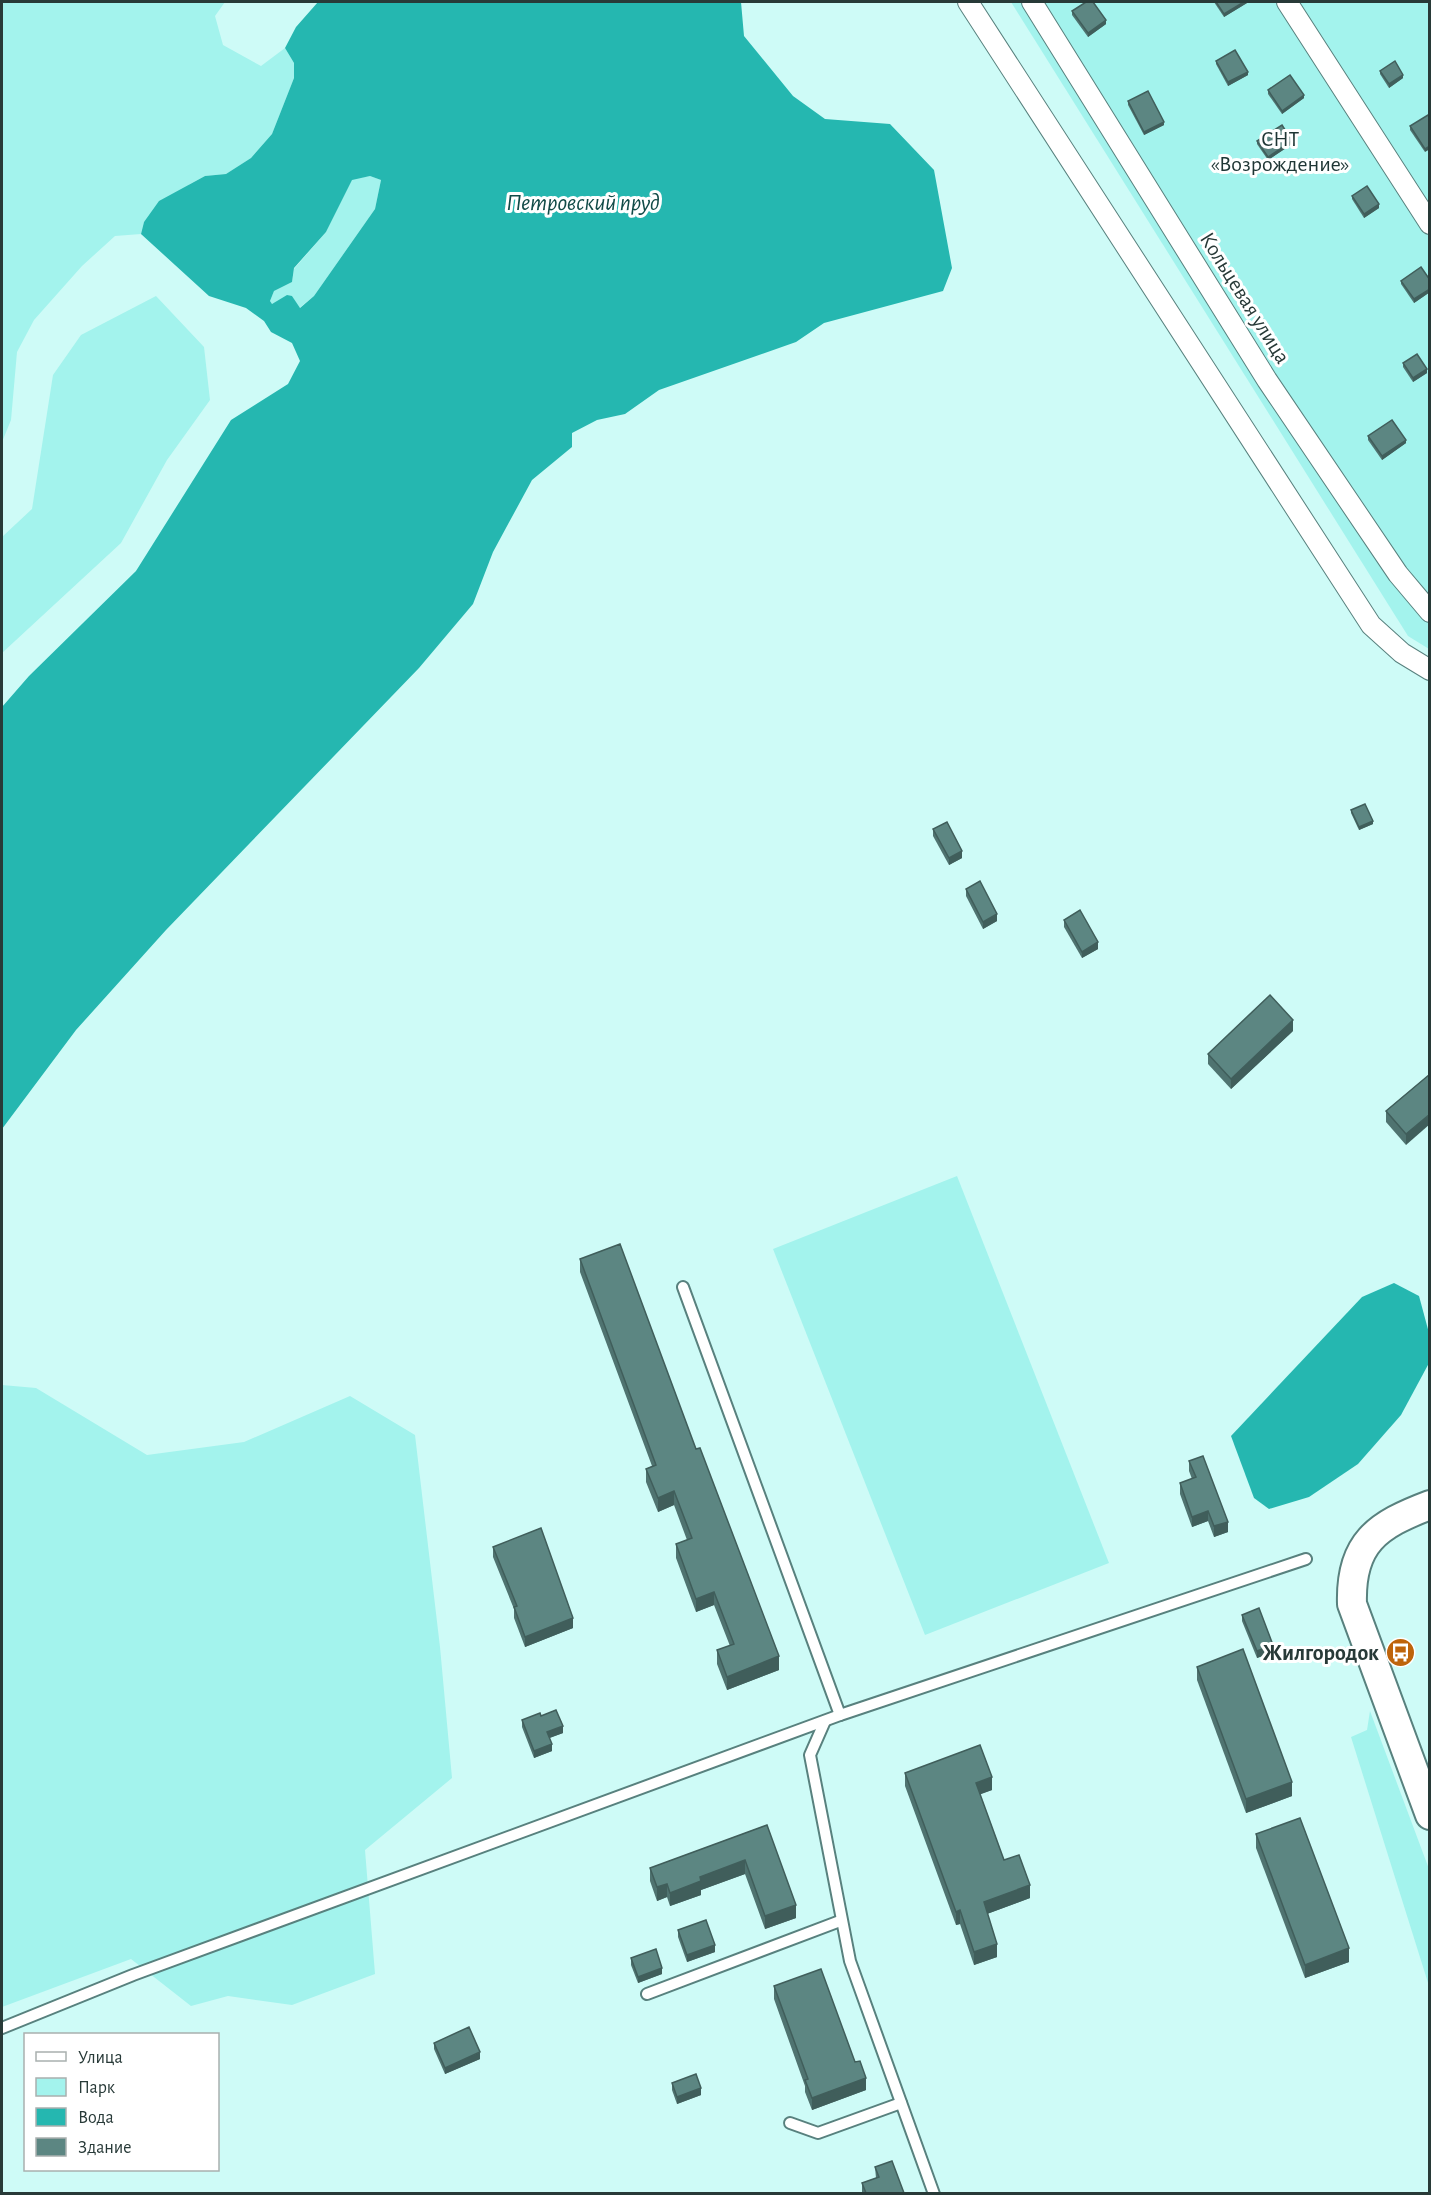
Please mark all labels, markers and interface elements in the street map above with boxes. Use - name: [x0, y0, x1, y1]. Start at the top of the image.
- park label: СНТ «Возрождение»: [1210, 128, 1350, 175]
- water label: Петровский пруд: [506, 191, 660, 215]
- street label: Кольцевая улица: [1196, 228, 1294, 368]
- bus stop icon: Жилгородок: [1384, 1637, 1416, 1669]
- place label: Жилгородок: [1263, 1642, 1379, 1664]
- legend: [24, 2033, 219, 2171]
- text: Улица: [78, 2049, 123, 2067]
- text: Парк: [78, 2079, 116, 2097]
- text: Вода: [78, 2109, 114, 2127]
- text: Здание: [78, 2139, 132, 2157]

